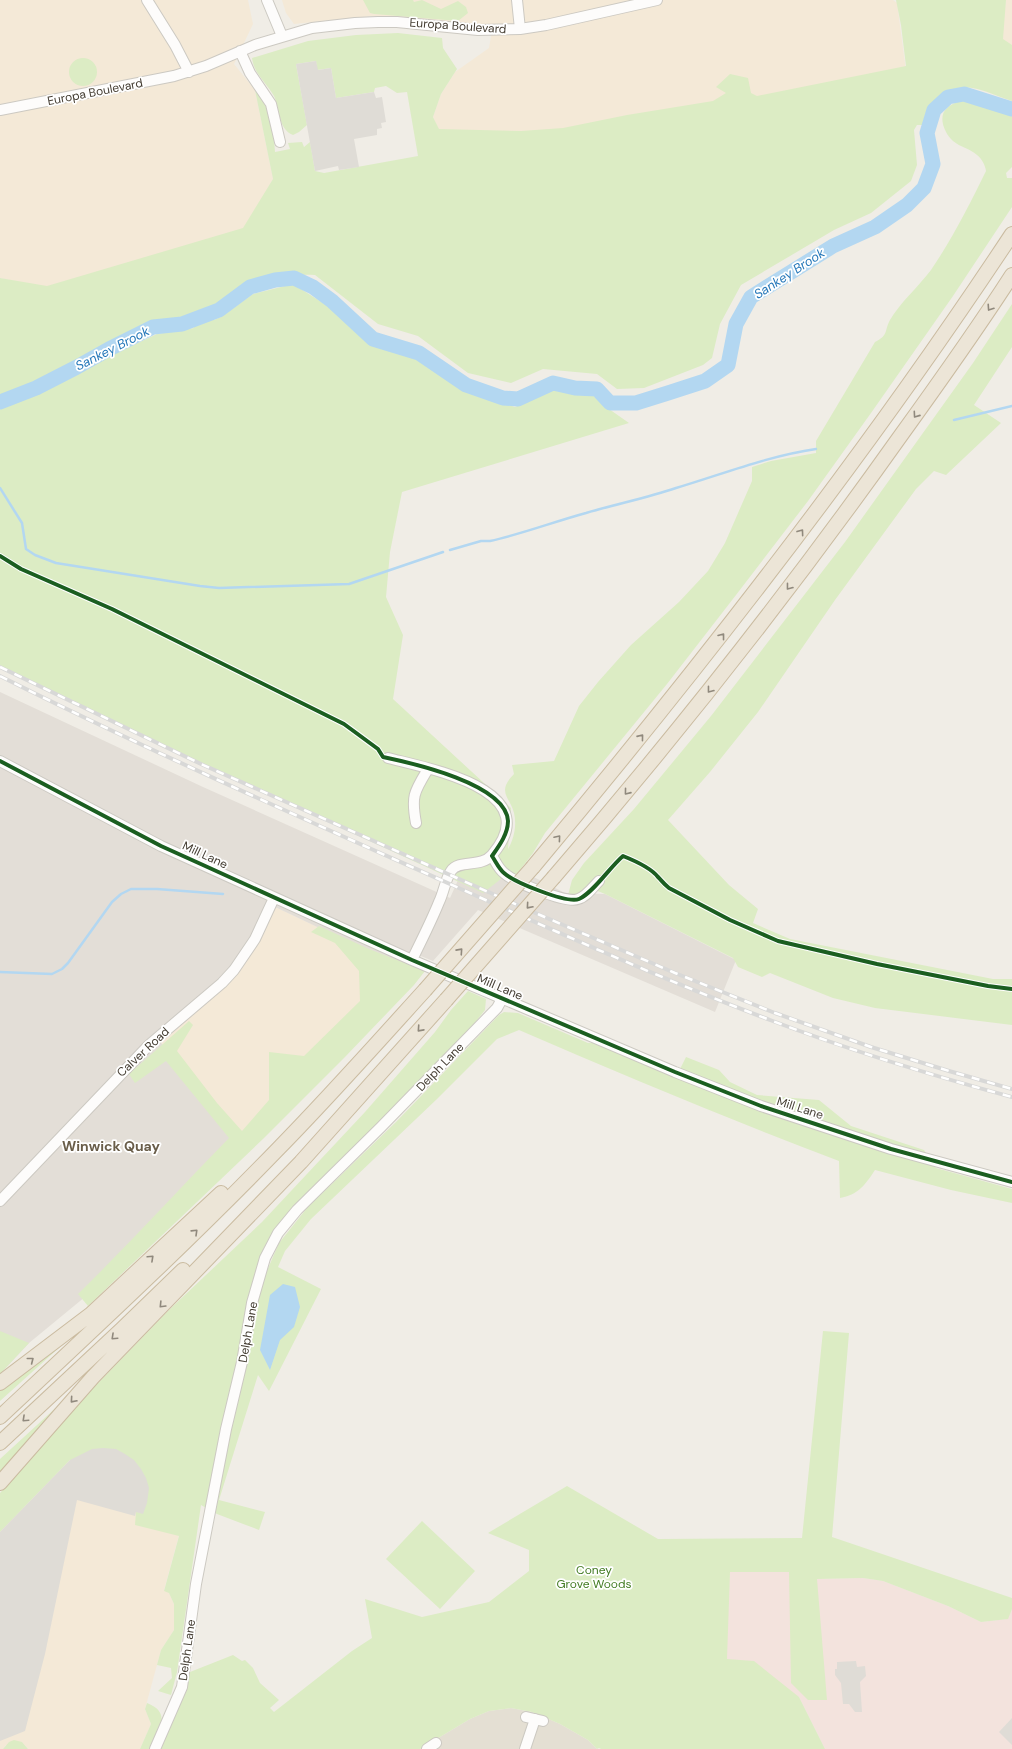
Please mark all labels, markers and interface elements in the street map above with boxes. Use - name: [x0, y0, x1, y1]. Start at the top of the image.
- street label: Europa Boulevard: [409, 15, 507, 37]
- street label: Europa Boulevard: [46, 75, 144, 109]
- water label: Sankey Brook: [751, 244, 828, 303]
- one-way arrow: [987, 304, 995, 311]
- water label: Sankey Brook: [72, 322, 153, 374]
- one-way arrow: [914, 410, 921, 417]
- one-way arrow: [796, 530, 803, 537]
- one-way arrow: [787, 583, 794, 590]
- one-way arrow: [717, 633, 724, 640]
- one-way arrow: [707, 685, 714, 692]
- one-way arrow: [637, 735, 644, 742]
- one-way arrow: [624, 788, 631, 795]
- one-way arrow: [554, 835, 561, 842]
- street label: Mill Lane: [180, 838, 230, 872]
- one-way arrow: [526, 902, 533, 909]
- one-way arrow: [456, 948, 463, 956]
- street label: Mill Lane: [475, 970, 525, 1004]
- street label: Calver Road: [113, 1024, 173, 1080]
- one-way arrow: [417, 1024, 425, 1032]
- street label: Delph Lane: [413, 1039, 467, 1095]
- street label: Mill Lane: [775, 1093, 826, 1123]
- district label: Winwick Quay: [62, 1137, 161, 1155]
- one-way arrow: [190, 1229, 198, 1237]
- one-way arrow: [147, 1255, 154, 1262]
- one-way arrow: [159, 1300, 167, 1308]
- street label: Delph Lane: [235, 1300, 261, 1364]
- one-way arrow: [111, 1332, 119, 1340]
- one-way arrow: [26, 1357, 33, 1364]
- one-way arrow: [70, 1395, 77, 1403]
- one-way arrow: [22, 1415, 30, 1422]
- park label: Coney Grove Woods: [557, 1562, 631, 1592]
- street label: Delph Lane: [175, 1618, 199, 1682]

